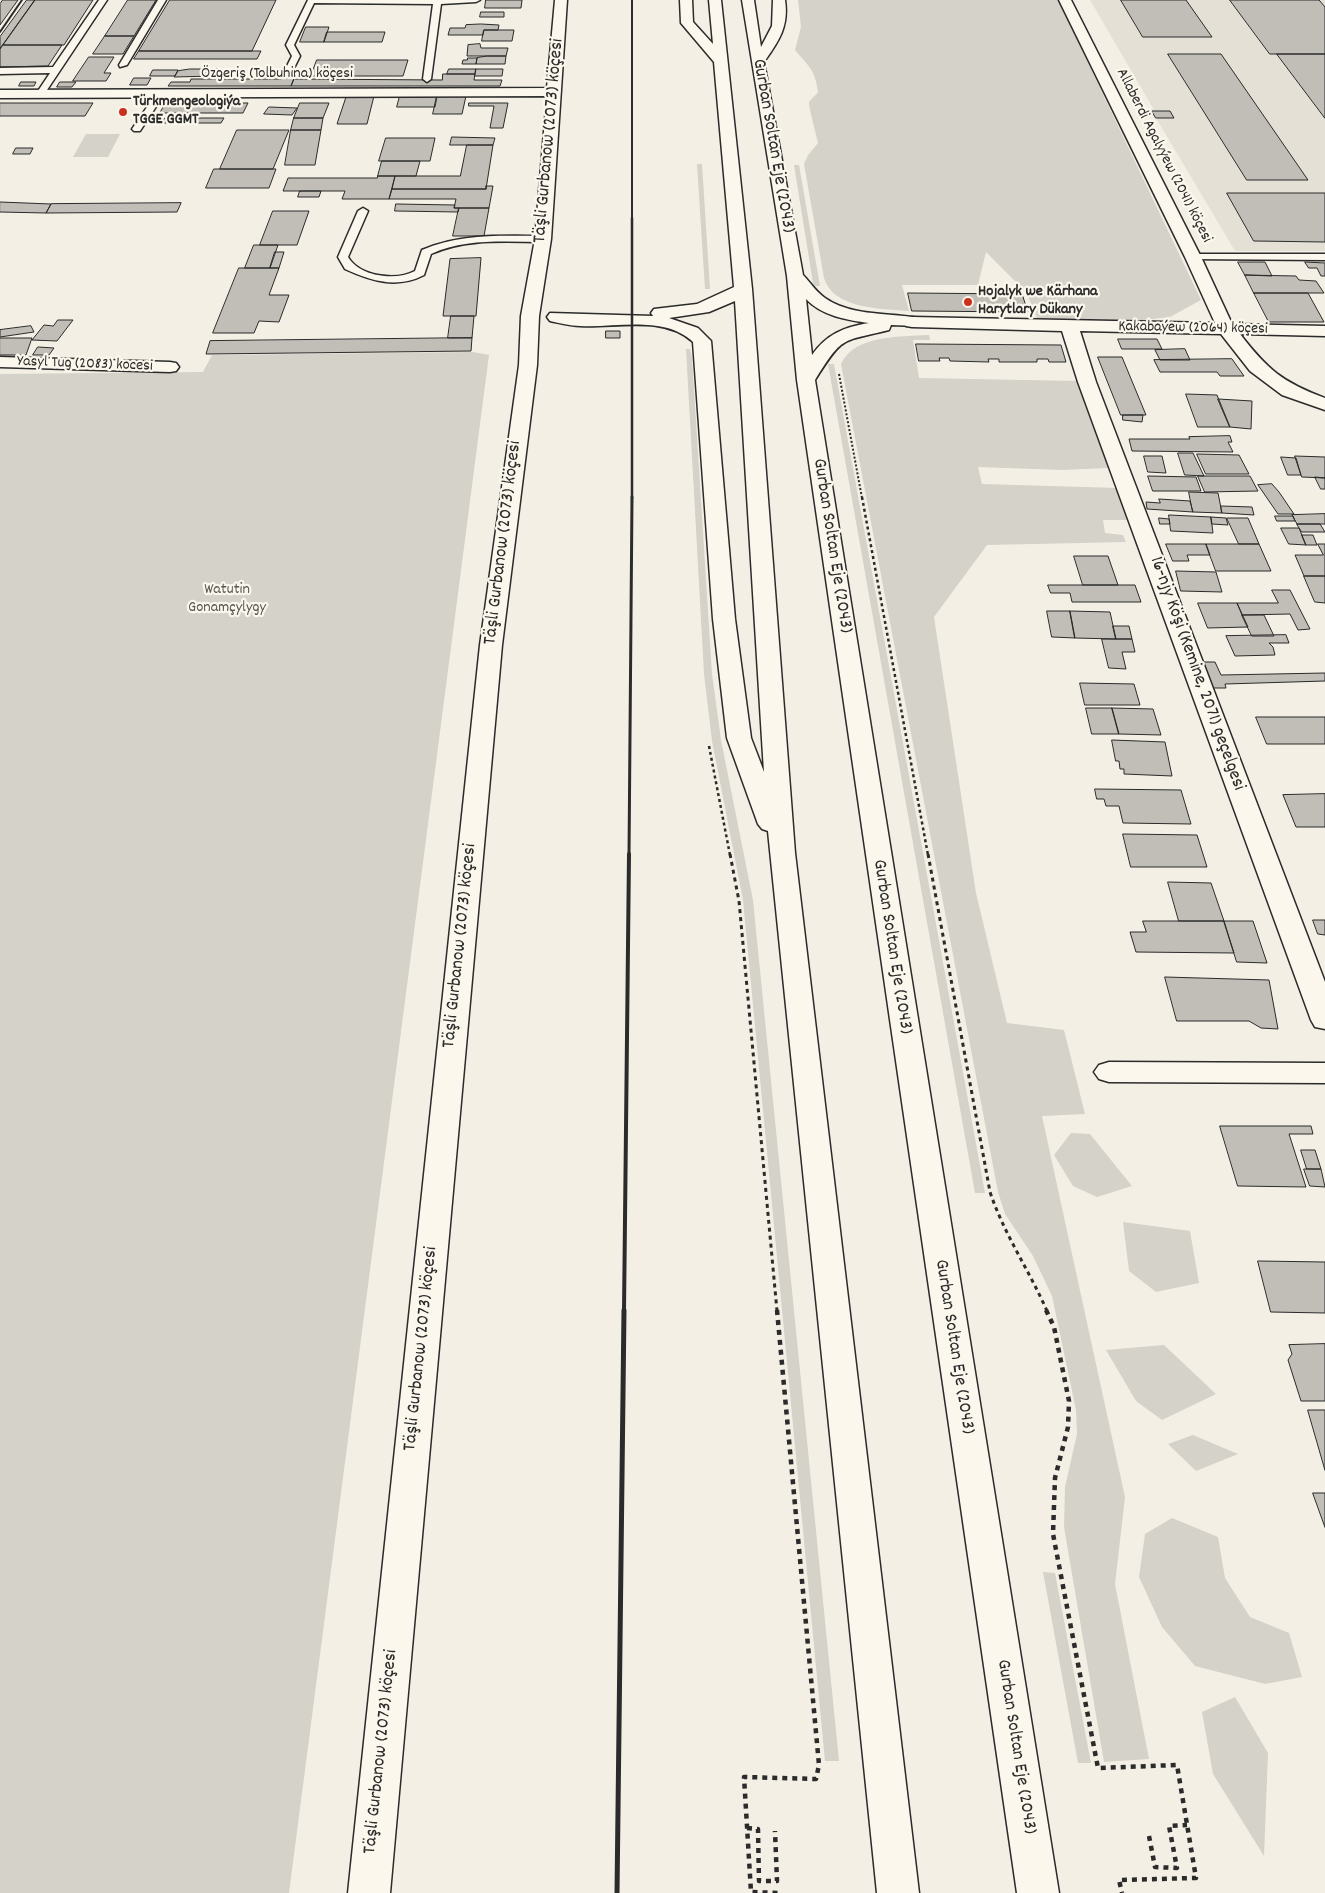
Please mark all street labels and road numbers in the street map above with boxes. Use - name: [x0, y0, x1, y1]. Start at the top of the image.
- street label: Täşli Gurbanow (2073) köçesi: [530, 38, 570, 244]
- street label: Gurban Soltan Eje (2043): [745, 57, 799, 235]
- street label: Özgeriş (Tolbuhina) köçesi: [201, 65, 353, 85]
- street label: Allaberdi Agalyýew (2041) köçesi: [1111, 66, 1215, 246]
- street label: Kakabaýew (2064) köçesi: [1118, 318, 1268, 340]
- street label: Yasyl Tug (2083) kocesi: [17, 353, 153, 377]
- street label: Täşli Gurbanow (2073) köçesi: [480, 440, 528, 646]
- street label: Gurban Soltan Eje (2043): [806, 457, 856, 635]
- street label: 16-njy Köşi (Kemine, 2071) geçelgesi: [1143, 554, 1249, 794]
- street label: Täşli Gurbanow (2073) köçesi: [439, 843, 483, 1049]
- street label: Gurban Soltan Eje (2043): [866, 858, 916, 1036]
- street label: Täşli Gurbanow (2073) köçesi: [400, 1246, 444, 1452]
- street label: Gurban Soltan Eje (2043): [928, 1258, 978, 1436]
- street label: Täşli Gurbanow (2073) köçesi: [360, 1649, 404, 1855]
- street label: Gurban Soltan Eje (2043): [990, 1658, 1040, 1836]

